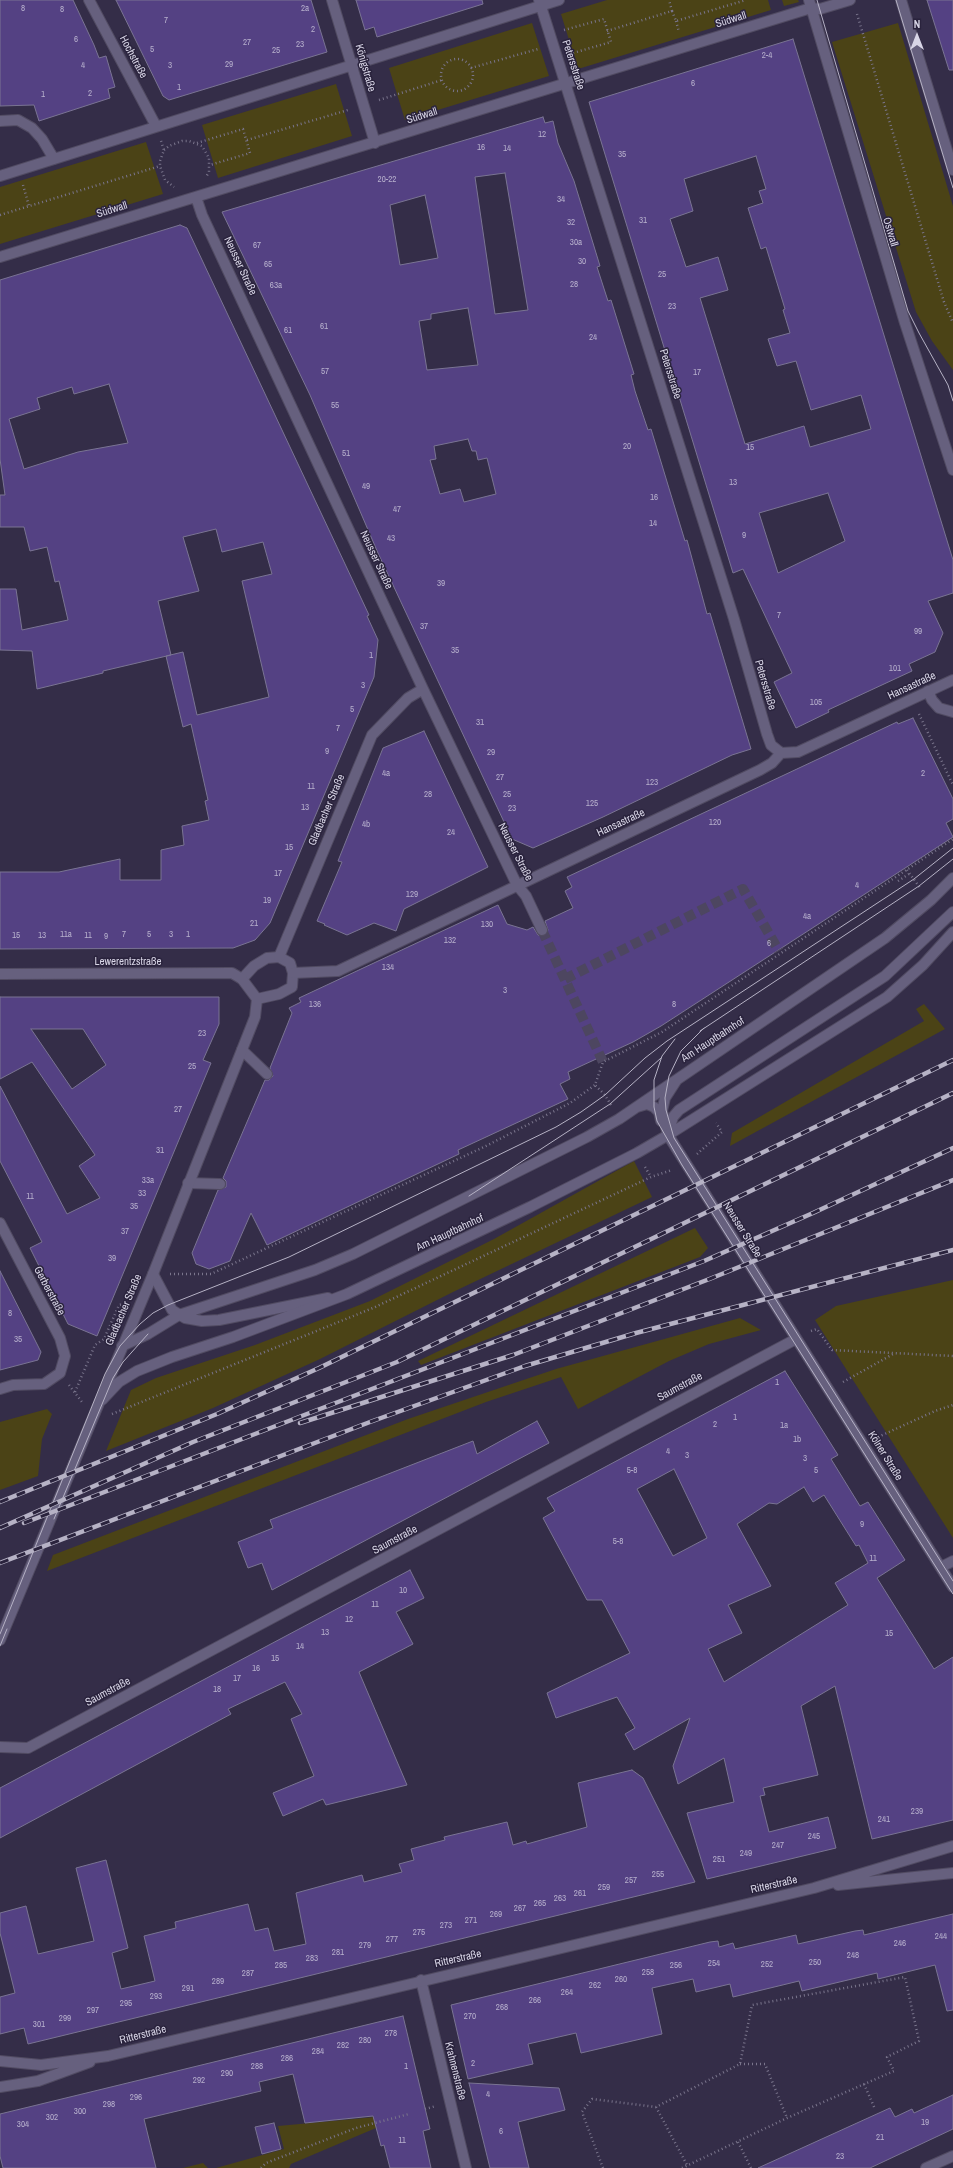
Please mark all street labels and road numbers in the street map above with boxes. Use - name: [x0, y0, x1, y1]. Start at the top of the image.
- street label: Südwall: [714, 9, 748, 31]
- street label: Hochstraße: [116, 33, 150, 81]
- street label: Petersstraße: [559, 38, 587, 92]
- street label: Königstraße: [352, 43, 378, 93]
- street label: Südwall: [405, 105, 439, 127]
- street label: Südwall: [95, 199, 129, 221]
- street label: Ostwall: [880, 216, 900, 248]
- street label: Neusser Straße: [221, 235, 259, 297]
- street label: Petersstraße: [656, 347, 684, 401]
- street label: Neusser Straße: [357, 529, 395, 591]
- street label: Petersstraße: [752, 658, 778, 712]
- street label: Hansastraße: [886, 669, 938, 703]
- street label: Gladbacher Straße: [306, 772, 348, 848]
- street label: Hansastraße: [595, 806, 647, 840]
- street label: Neusser Straße: [495, 821, 535, 883]
- street label: Lewerentzstraße: [94, 955, 162, 969]
- street label: Am Hauptbahnhof: [679, 1015, 747, 1065]
- street label: Neusser Straße: [720, 1200, 764, 1260]
- street label: Am Hauptbahnhof: [414, 1212, 486, 1254]
- street label: Gerberstraße: [31, 1264, 67, 1318]
- street label: Gladbacher Straße: [103, 1272, 145, 1348]
- street label: Saumstraße: [655, 1370, 705, 1404]
- street label: Kölner Straße: [865, 1429, 905, 1483]
- street label: Saumstraße: [370, 1523, 420, 1557]
- street label: Saumstraße: [83, 1675, 133, 1709]
- street label: Ritterstraße: [749, 1873, 799, 1897]
- street label: Ritterstraße: [433, 1947, 483, 1971]
- street label: Ritterstraße: [118, 2023, 168, 2047]
- street label: Krahnenstraße: [441, 2040, 469, 2102]

